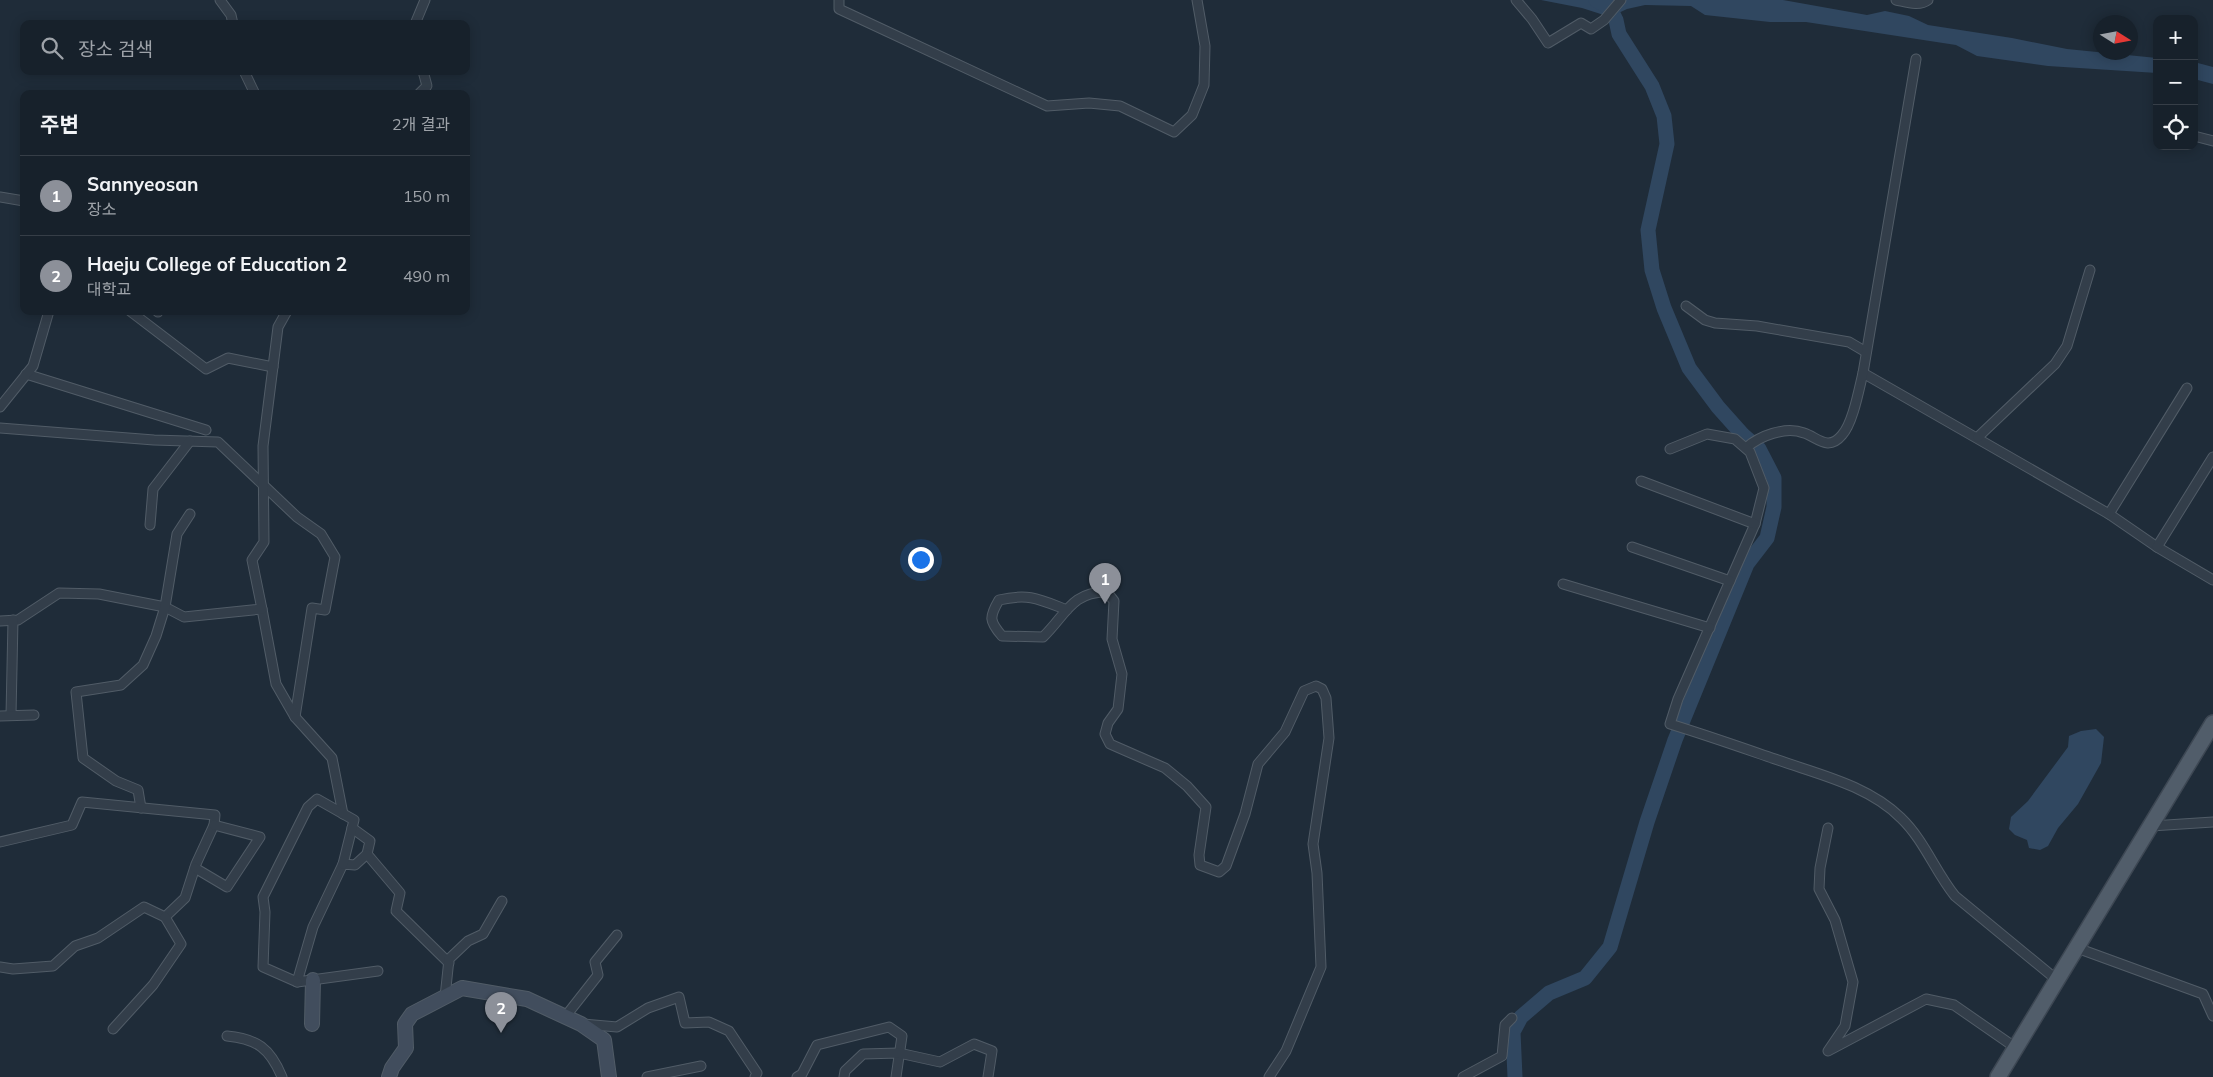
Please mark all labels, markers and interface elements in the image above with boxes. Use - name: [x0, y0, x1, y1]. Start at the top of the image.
- north arrow: [2093, 15, 2138, 60]
- map controls: [2153, 15, 2198, 150]
- button: +: [2153, 15, 2198, 60]
- search box: [20, 20, 470, 75]
- icon: search: [38, 34, 66, 62]
- text: 장소 검색: [78, 37, 153, 61]
- button: −: [2153, 60, 2198, 105]
- button: locate: [2153, 105, 2198, 150]
- text: 주변: [40, 111, 79, 137]
- text: 2개 결과: [392, 114, 450, 134]
- text: Sannyeosan: [87, 172, 198, 196]
- text: 1: [51, 186, 61, 206]
- text: 150 m: [403, 186, 450, 206]
- text: 장소: [87, 199, 116, 219]
- text: Haeju College of Education 2: [87, 252, 347, 276]
- text: 2: [51, 266, 61, 286]
- text: 490 m: [403, 266, 450, 286]
- text: 대학교: [87, 279, 131, 299]
- your location: [908, 547, 934, 573]
- pin: 1: [1089, 563, 1121, 604]
- pin: 2: [485, 992, 517, 1033]

